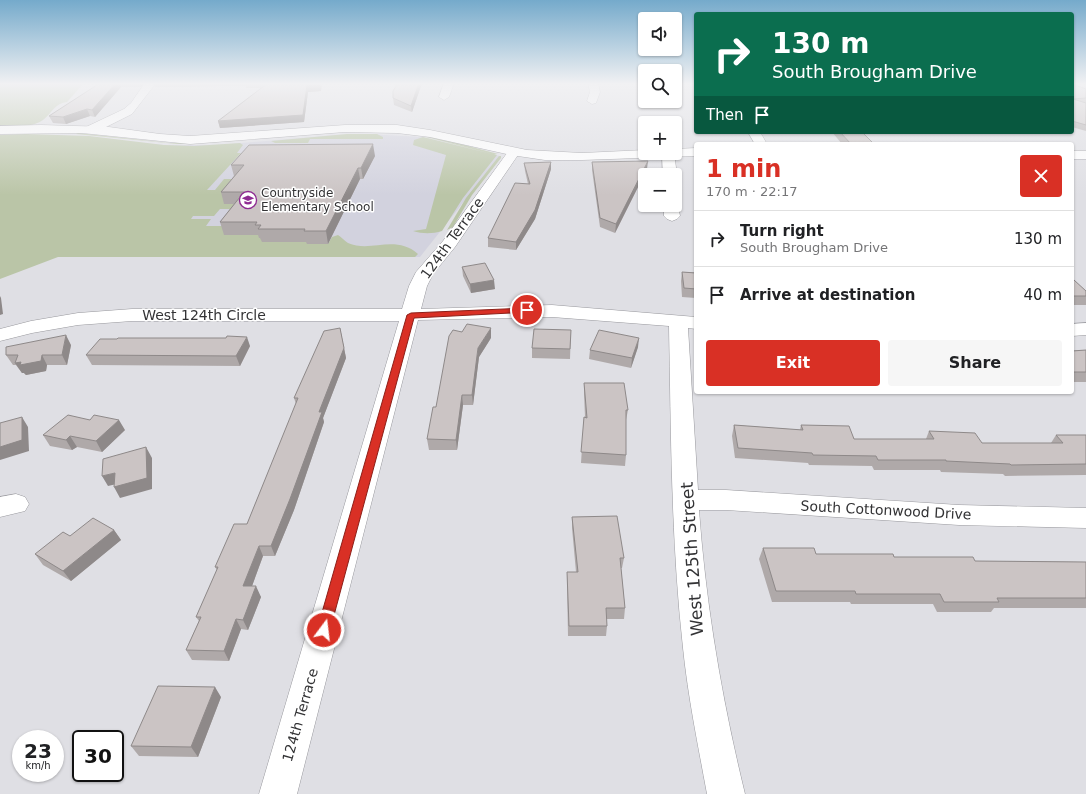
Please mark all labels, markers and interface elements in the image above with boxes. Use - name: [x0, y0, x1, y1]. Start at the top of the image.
- map controls: [638, 12, 682, 212]
- button: sound: [638, 12, 682, 56]
- text: 130 m: [772, 27, 869, 60]
- icon: right: [706, 28, 758, 80]
- text: South Brougham Drive: [772, 61, 977, 82]
- button: search: [638, 64, 682, 108]
- icon: arrive: [751, 104, 773, 126]
- text: Then: [706, 106, 743, 124]
- button: +: [638, 116, 682, 160]
- text: 1 min: [706, 155, 781, 183]
- button: close: [1020, 155, 1062, 197]
- button: −: [638, 168, 682, 212]
- text: 170 m · 22:17: [706, 184, 797, 199]
- place label: Countryside Elementary School: [261, 186, 374, 214]
- school or university icon: Countryside Elementary School: [238, 190, 258, 210]
- street label: 124th Terrace: [417, 194, 487, 282]
- text: Turn right: [740, 222, 824, 240]
- icon: right: [706, 228, 728, 250]
- text: 130 m: [1014, 230, 1062, 248]
- text: South Brougham Drive: [740, 240, 888, 255]
- icon: arrive: [706, 284, 728, 306]
- text: Arrive at destination: [740, 286, 915, 304]
- text: 40 m: [1024, 286, 1062, 304]
- pin: [510, 293, 544, 327]
- icon: arrive: [516, 299, 538, 321]
- street label: West 124th Circle: [142, 307, 266, 323]
- button: Exit: [706, 340, 880, 386]
- button: Share: [888, 340, 1062, 386]
- street label: West 125th Street: [677, 481, 707, 637]
- street label: South Cottonwood Drive: [800, 498, 972, 522]
- position arrow: [303, 609, 345, 651]
- street label: 124th Terrace: [279, 666, 321, 764]
- speed limit sign: 30: [72, 730, 124, 782]
- text: 23: [24, 739, 52, 763]
- text: km/h: [25, 760, 51, 771]

